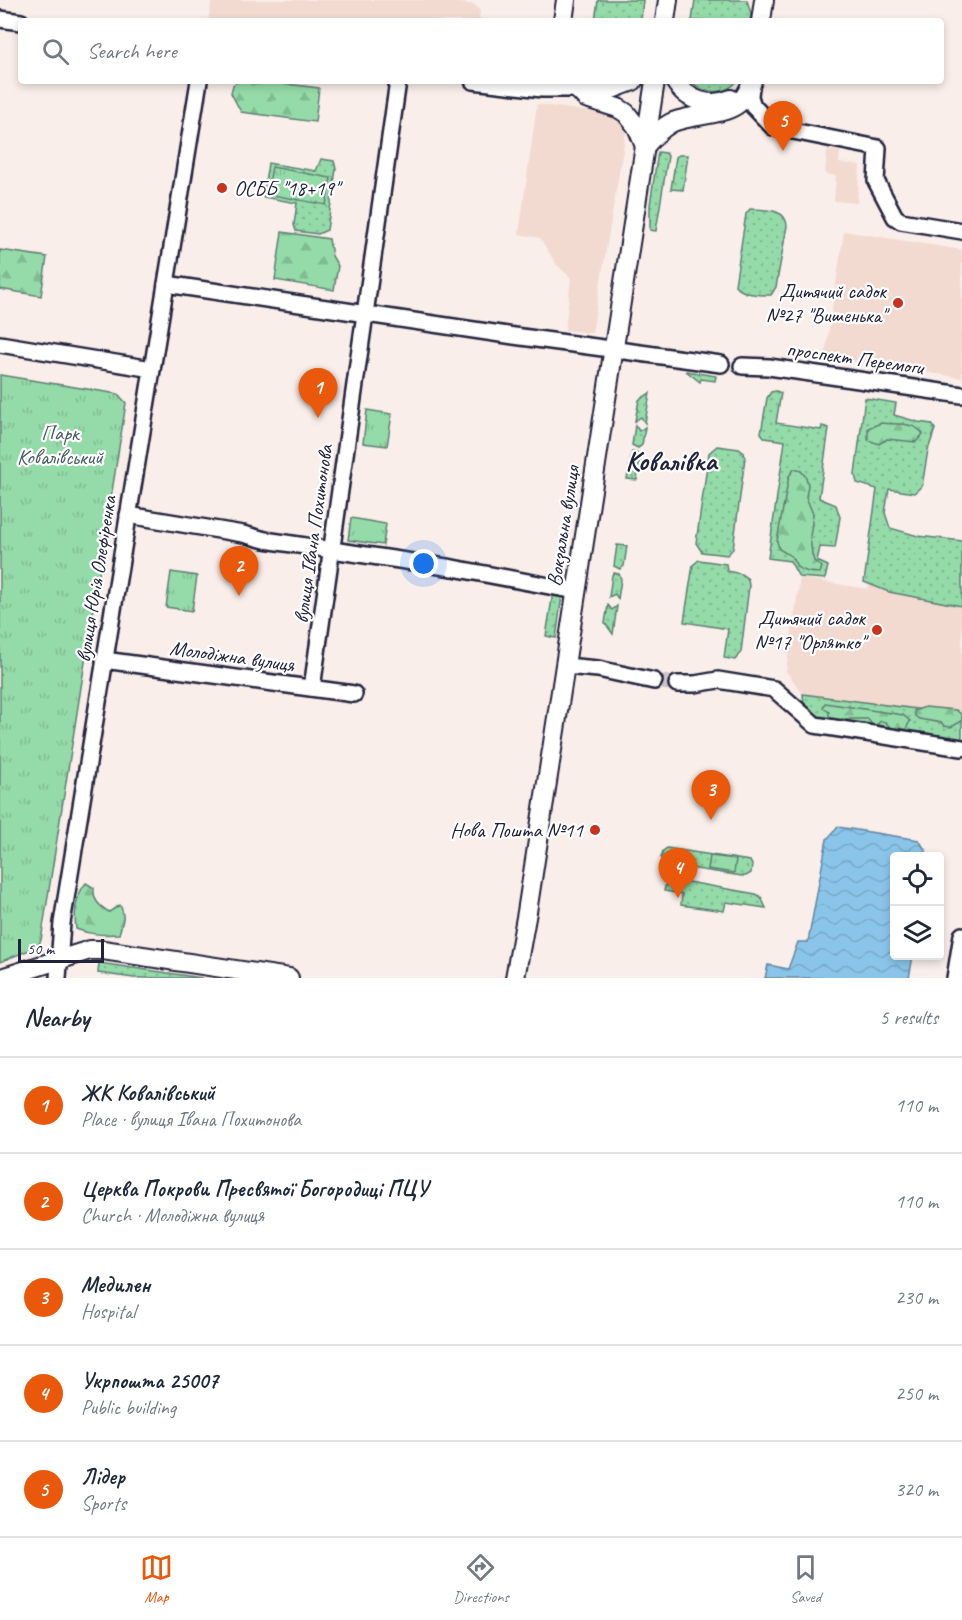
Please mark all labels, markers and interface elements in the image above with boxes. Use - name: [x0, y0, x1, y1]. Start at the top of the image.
- search box: [18, 18, 944, 84]
- icon: search: [39, 35, 72, 68]
- text: Search here: [87, 37, 177, 65]
- pin: 5: [764, 102, 802, 151]
- place label: ОСББ "18+19": [234, 175, 343, 201]
- marker: ОСББ "18+19": [215, 181, 229, 195]
- place label: Дитячий садок №27 "Вишенька": [766, 278, 890, 328]
- marker: Дитячий садок №27 "Вишенька": [891, 296, 905, 310]
- street label: проспект Перемоги: [785, 336, 928, 381]
- pin: 1: [298, 368, 338, 418]
- park label: Парк Ковалівський: [17, 420, 104, 470]
- street label: вулиця Івана Похитонова: [288, 441, 339, 625]
- district label: Ковалівка: [626, 444, 718, 478]
- street label: Вокзальна вулиця: [541, 462, 586, 588]
- street label: вулиця Юрія Олефіренка: [70, 492, 122, 664]
- pin: 2: [220, 546, 258, 596]
- your location: [409, 549, 438, 578]
- place label: Дитячий садок №17 "Орлятко": [755, 605, 869, 655]
- marker: Дитячий садок №17 "Орлятко": [870, 623, 884, 637]
- street label: Молодіжна вулиця: [168, 634, 297, 678]
- pin: 3: [692, 770, 730, 820]
- place label: Нова Пошта №11: [450, 817, 585, 843]
- marker: Нова Пошта №11: [588, 823, 602, 837]
- pin: 4: [658, 848, 698, 898]
- map controls: [890, 852, 944, 960]
- button: locate: [890, 852, 944, 906]
- button: layers: [890, 906, 944, 960]
- scale bar: [18, 936, 104, 964]
- text: 50 m: [27, 939, 54, 959]
- text: Nearby: [24, 1001, 89, 1034]
- text: 5 results: [879, 1005, 938, 1030]
- text: ЖК Ковалівський: [81, 1079, 215, 1107]
- text: 1: [39, 1093, 48, 1118]
- text: 110 m: [895, 1093, 938, 1118]
- text: Place · вулиця Івана Похитонова: [81, 1107, 301, 1132]
- text: Церква Покрови Пресвятої Богородиці ПЦУ: [81, 1175, 428, 1203]
- text: 2: [39, 1189, 48, 1214]
- text: 110 m: [895, 1189, 938, 1214]
- text: Church · Молодіжна вулиця: [81, 1203, 264, 1228]
- text: Медилен: [81, 1271, 150, 1299]
- text: 3: [39, 1285, 48, 1310]
- text: 230 m: [895, 1285, 938, 1310]
- text: Hospital: [81, 1299, 136, 1324]
- text: Укрпошта 25007: [81, 1367, 218, 1395]
- text: 4: [39, 1381, 48, 1406]
- text: 250 m: [895, 1381, 938, 1406]
- text: Public building: [81, 1395, 176, 1420]
- text: Лідер: [81, 1463, 125, 1491]
- text: 5: [39, 1477, 48, 1502]
- text: 320 m: [895, 1477, 938, 1502]
- text: Sports: [81, 1491, 126, 1516]
- tab: Map: [140, 1551, 173, 1607]
- tab: Directions: [453, 1551, 509, 1607]
- tab: Saved: [789, 1551, 822, 1607]

